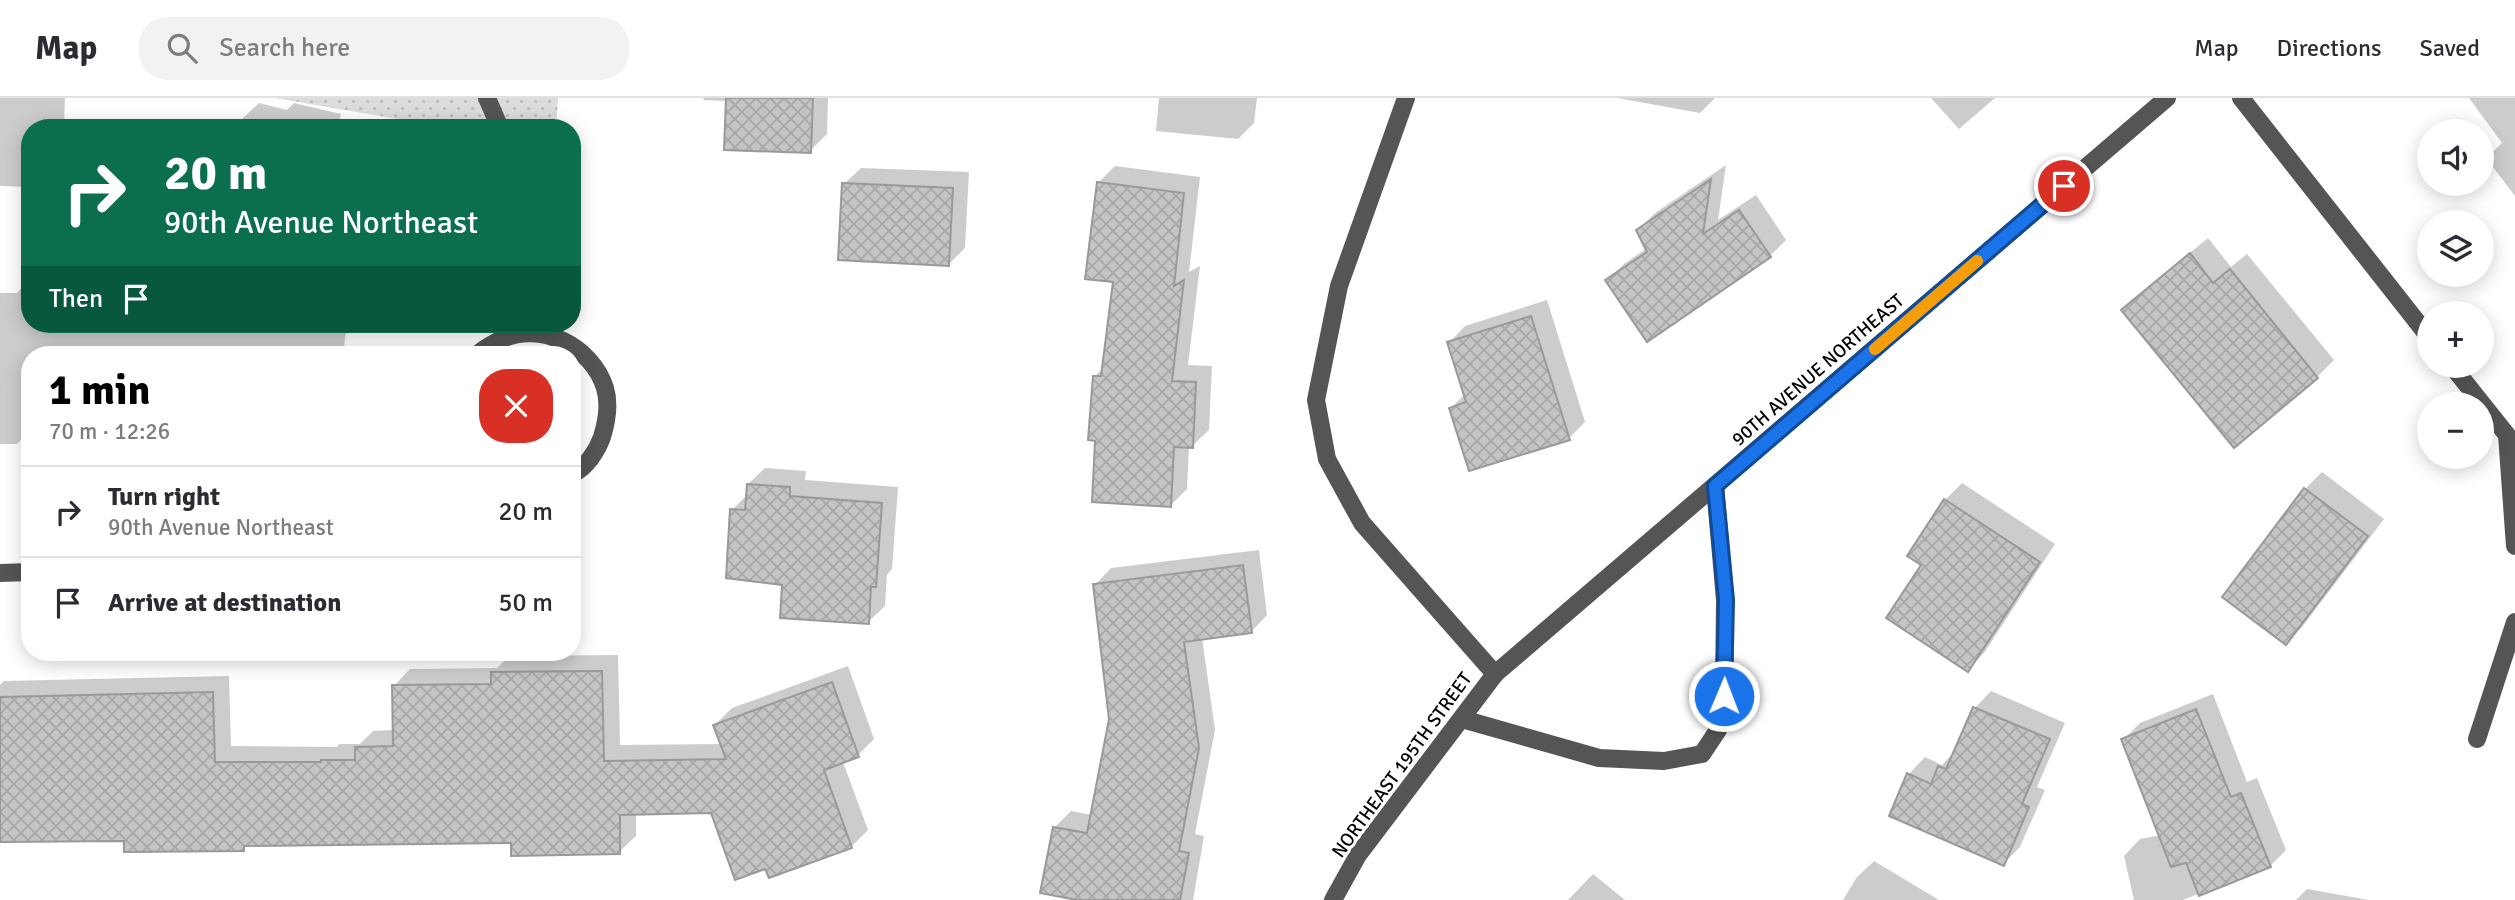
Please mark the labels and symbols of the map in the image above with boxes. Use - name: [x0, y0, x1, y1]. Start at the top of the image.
- pin: [2034, 156, 2094, 216]
- street label: 90TH AVENUE NORTHEAST: [1727, 288, 1909, 451]
- position arrow: [1687, 659, 1761, 733]
- street label: NORTHEAST 195TH STREET: [1327, 667, 1478, 862]

